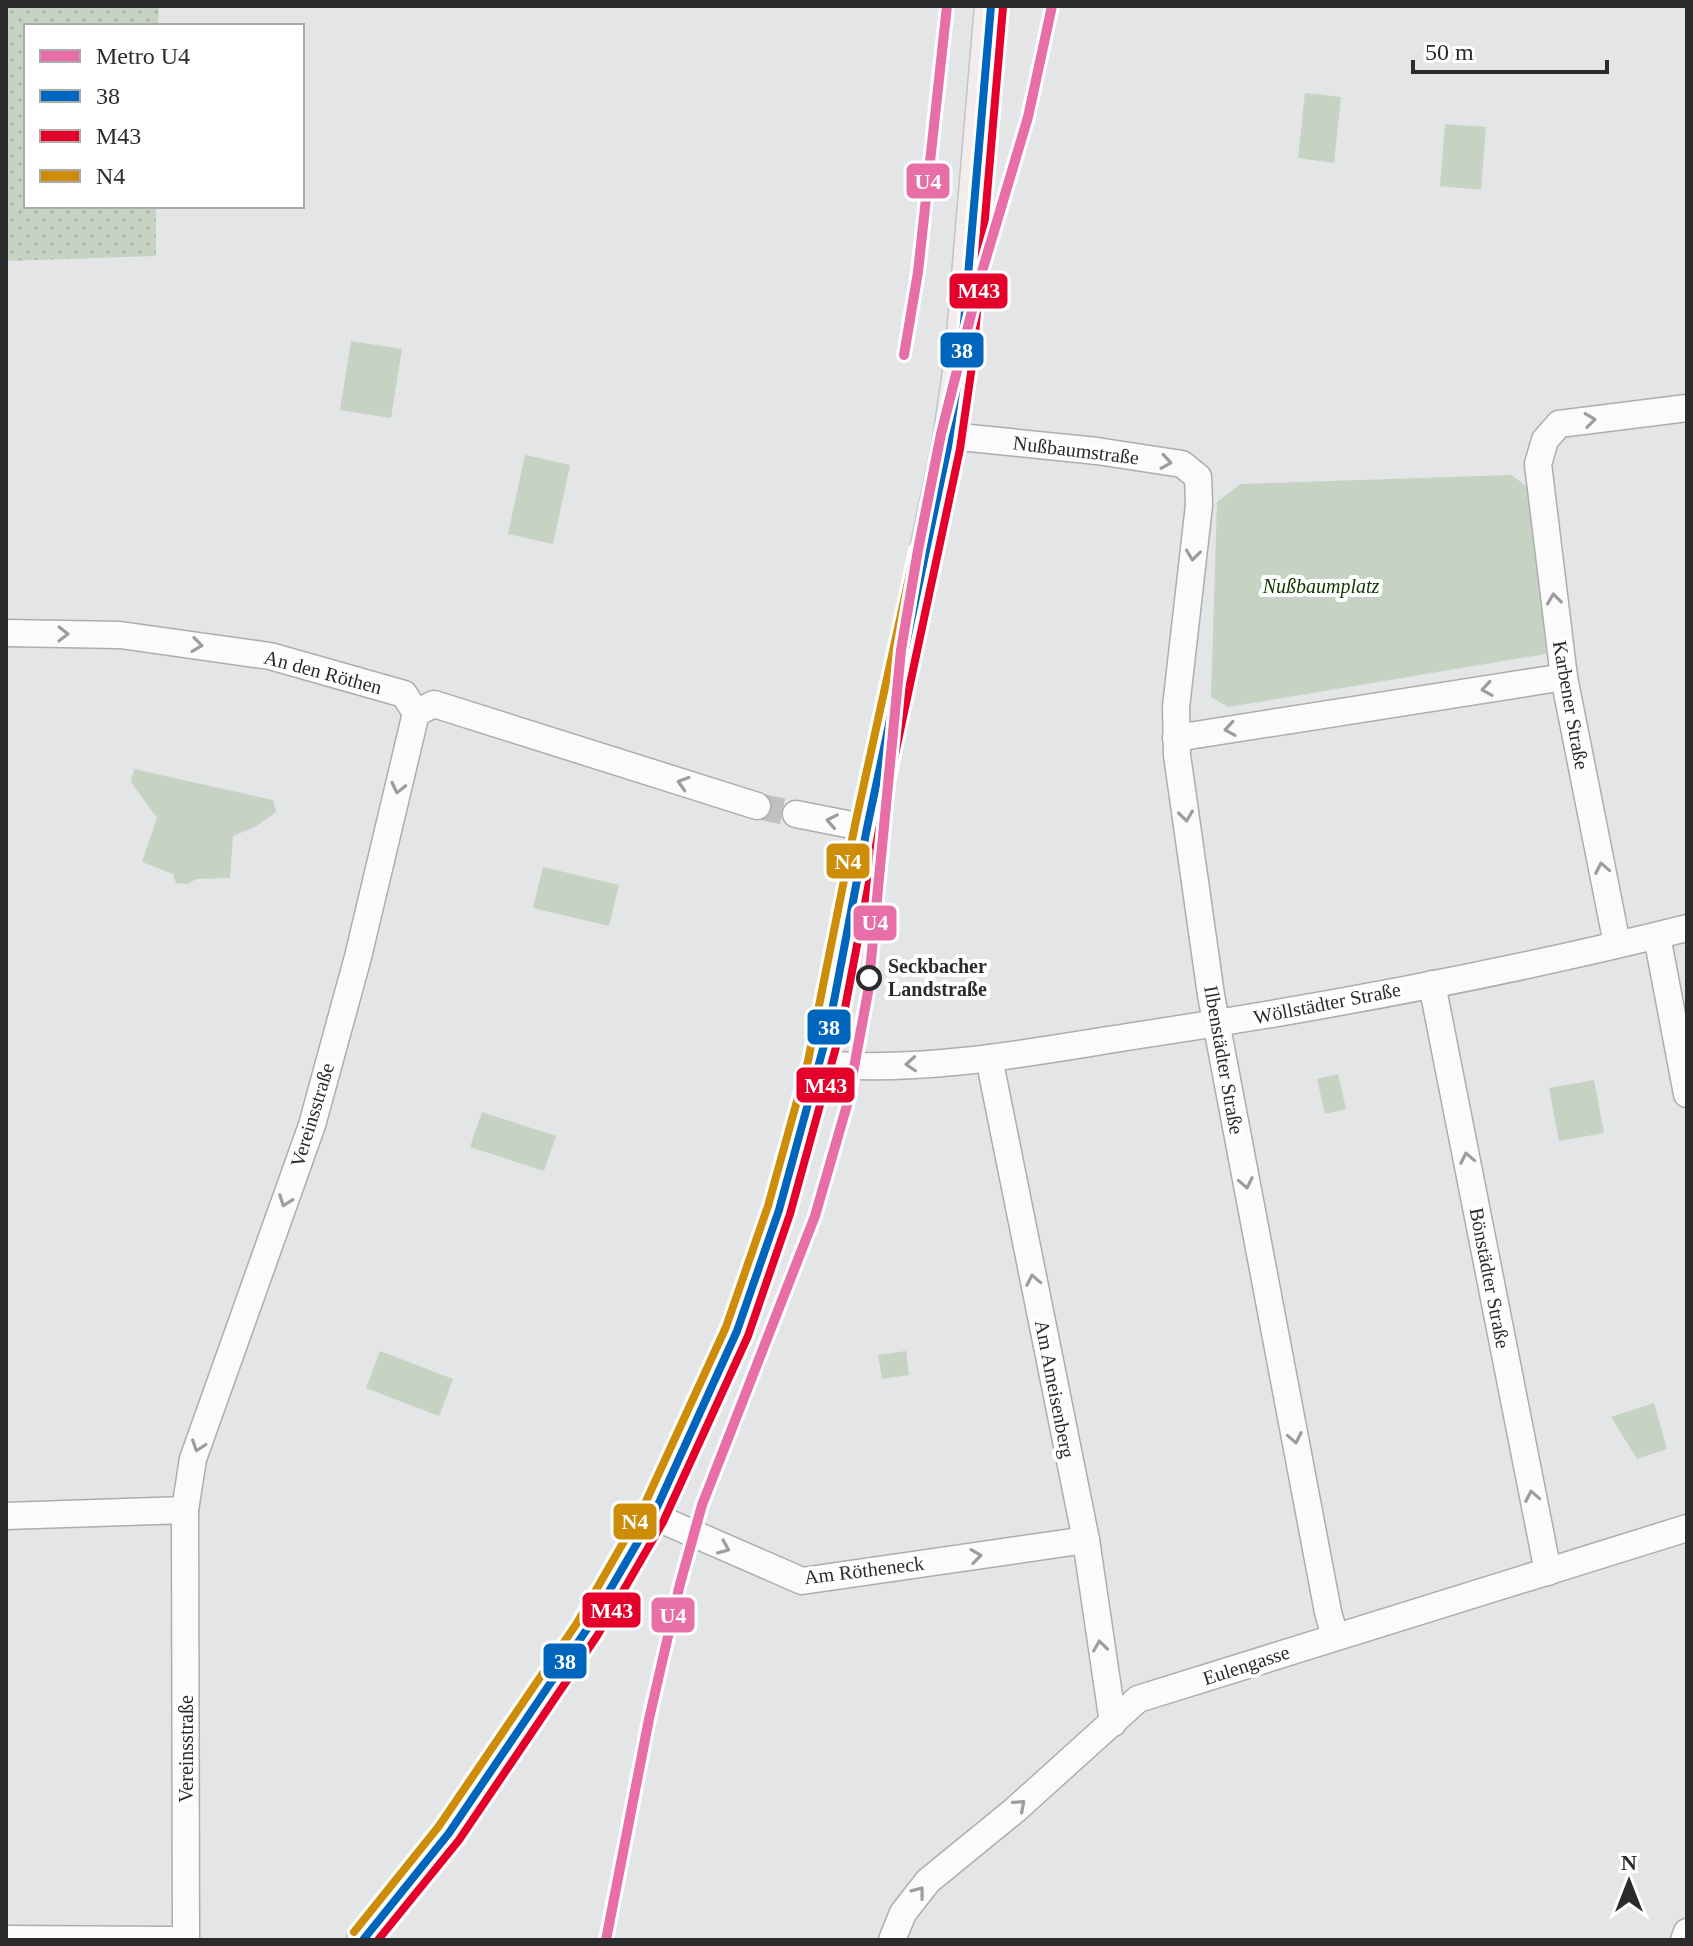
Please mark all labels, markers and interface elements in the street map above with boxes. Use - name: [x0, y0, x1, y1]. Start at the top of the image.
- legend: [24, 24, 304, 208]
- scale bar: [1413, 24, 1607, 74]
- text: 50 m: [1425, 39, 1474, 65]
- text: Metro U4: [96, 43, 190, 69]
- text: 38: [96, 83, 120, 109]
- text: M43: [96, 123, 141, 149]
- line badge: U4: [905, 162, 951, 200]
- text: N4: [96, 163, 125, 189]
- text: U4: [915, 169, 941, 194]
- line badge: M43: [948, 272, 1009, 310]
- text: M43: [958, 278, 1000, 303]
- line badge: 38: [939, 331, 985, 369]
- text: 38: [951, 338, 973, 363]
- one-way arrow: [1583, 412, 1597, 429]
- street label: Nußbaumstraße: [1012, 431, 1140, 469]
- one-way arrow: [1159, 453, 1173, 470]
- one-way arrow: [1185, 549, 1202, 562]
- park label: Nußbaumplatz: [1262, 575, 1380, 598]
- one-way arrow: [1546, 592, 1563, 605]
- one-way arrow: [57, 625, 70, 643]
- one-way arrow: [191, 637, 204, 654]
- street label: Karbener Straße: [1549, 639, 1593, 771]
- street label: An den Röthen: [262, 646, 384, 698]
- one-way arrow: [1480, 680, 1494, 697]
- one-way arrow: [1223, 720, 1237, 737]
- one-way arrow: [677, 776, 690, 792]
- one-way arrow: [390, 781, 407, 795]
- one-way arrow: [1177, 809, 1194, 823]
- one-way arrow: [826, 813, 839, 830]
- line badge: N4: [825, 842, 871, 880]
- text: N4: [835, 849, 861, 874]
- one-way arrow: [1594, 862, 1611, 875]
- line badge: U4: [852, 904, 898, 942]
- text: U4: [862, 910, 888, 935]
- place label: Seckbacher Landstraße: [888, 955, 987, 1000]
- marker: Seckbacher Landstraße: [857, 966, 881, 990]
- street label: Wöllstädter Straße: [1252, 978, 1403, 1028]
- street label: Ilbenstädter Straße: [1200, 984, 1248, 1136]
- line badge: 38: [806, 1008, 852, 1046]
- text: 38: [818, 1015, 840, 1040]
- one-way arrow: [904, 1055, 917, 1072]
- street label: Vereinsstraße: [286, 1060, 338, 1170]
- line badge: M43: [795, 1066, 856, 1104]
- text: M43: [805, 1073, 847, 1098]
- one-way arrow: [1459, 1151, 1476, 1165]
- one-way arrow: [1237, 1176, 1254, 1190]
- one-way arrow: [278, 1193, 294, 1207]
- street label: Bönstädter Straße: [1466, 1206, 1514, 1350]
- one-way arrow: [1025, 1274, 1042, 1287]
- street label: Am Ameisenberg: [1030, 1318, 1079, 1460]
- one-way arrow: [1285, 1431, 1302, 1445]
- one-way arrow: [191, 1438, 207, 1452]
- one-way arrow: [1525, 1489, 1542, 1503]
- line badge: N4: [612, 1502, 658, 1541]
- text: N4: [622, 1509, 648, 1534]
- one-way arrow: [716, 1539, 730, 1555]
- one-way arrow: [969, 1548, 982, 1565]
- street label: Am Rötheneck: [803, 1552, 925, 1588]
- line badge: M43: [581, 1591, 642, 1629]
- line badge: U4: [650, 1596, 696, 1634]
- text: M43: [591, 1598, 633, 1623]
- text: U4: [660, 1603, 686, 1628]
- one-way arrow: [1092, 1639, 1109, 1652]
- street label: Eulengasse: [1200, 1641, 1293, 1690]
- line badge: 38: [542, 1642, 588, 1680]
- text: 38: [554, 1649, 576, 1674]
- street label: Vereinsstraße: [175, 1695, 197, 1803]
- one-way arrow: [1010, 1801, 1025, 1815]
- north arrow: [1589, 1842, 1669, 1922]
- text: N: [1621, 1850, 1637, 1875]
- one-way arrow: [909, 1887, 924, 1901]

